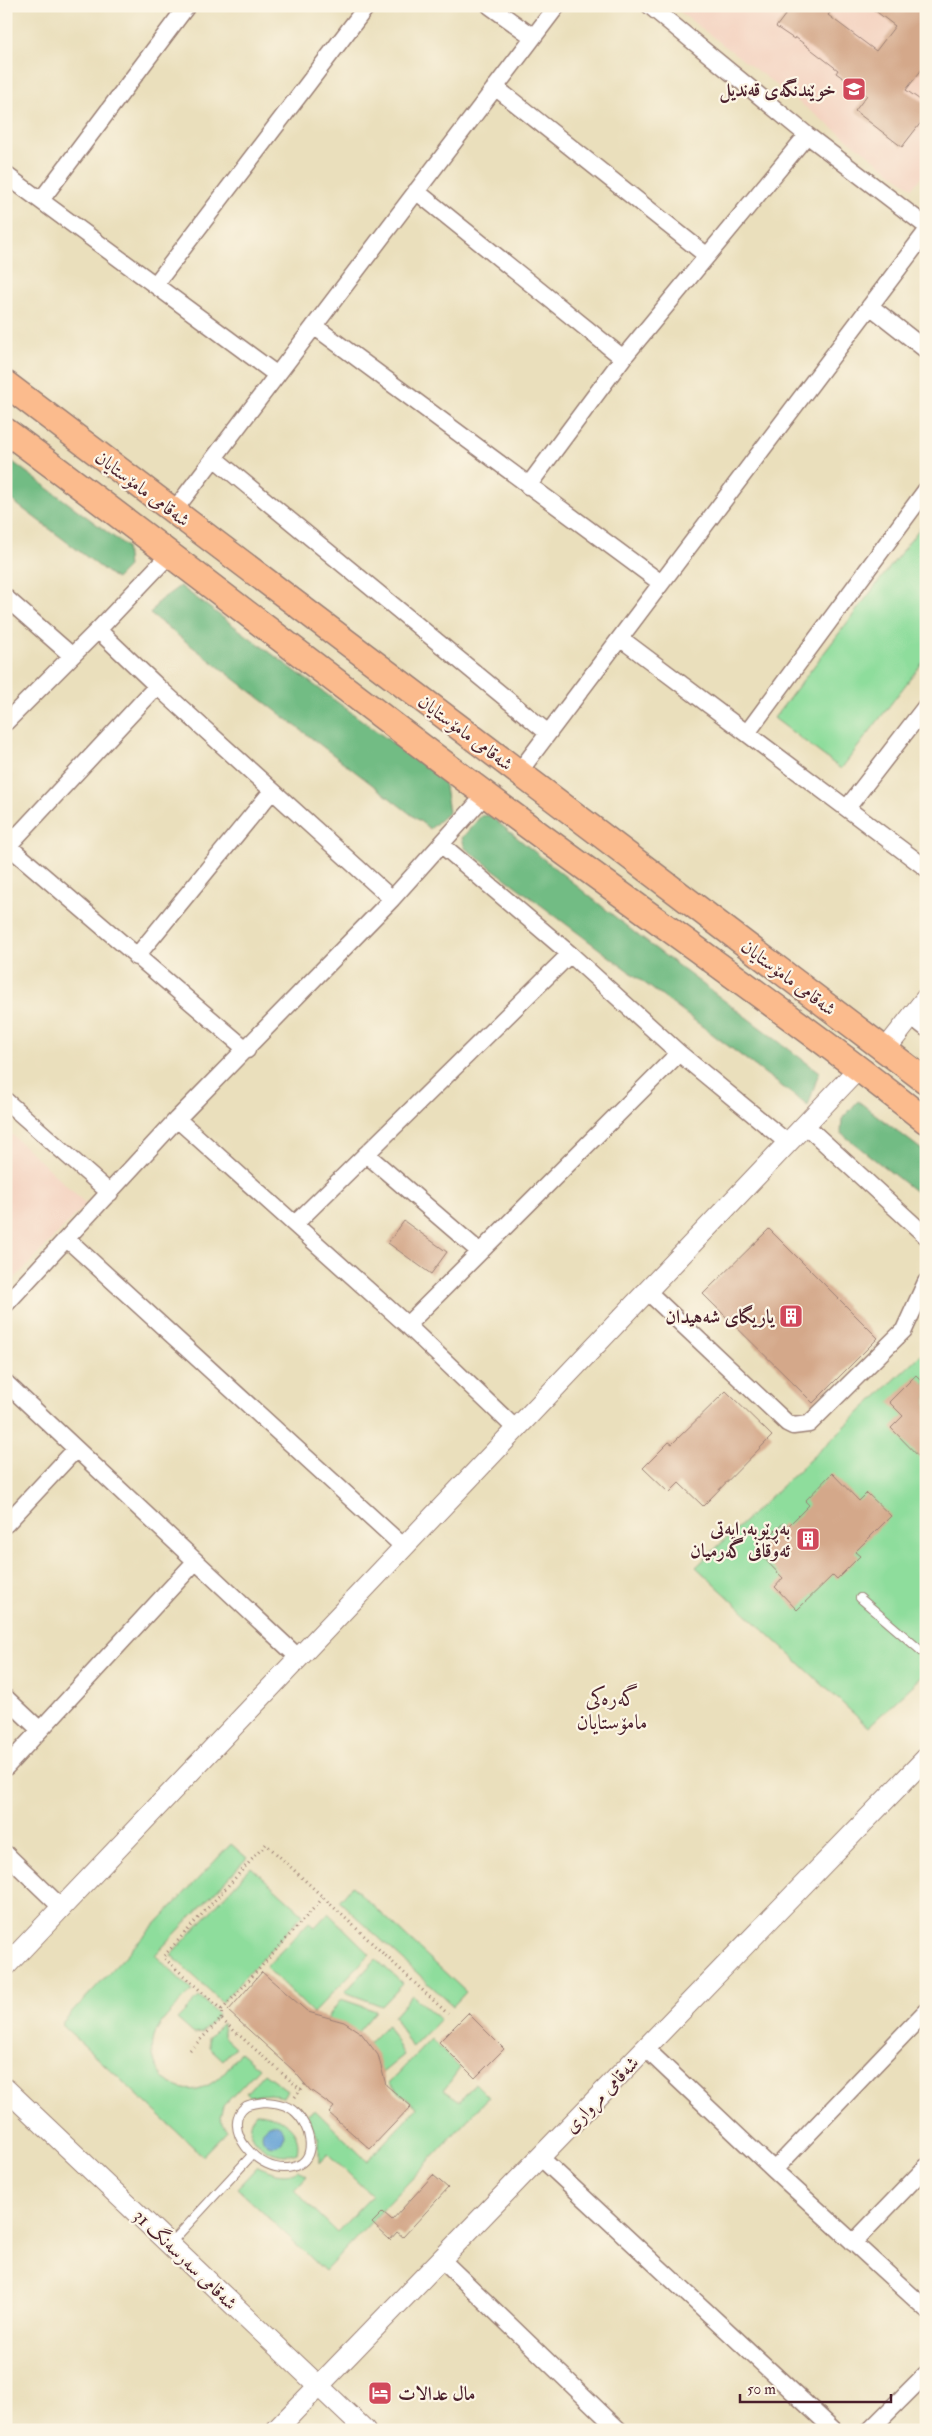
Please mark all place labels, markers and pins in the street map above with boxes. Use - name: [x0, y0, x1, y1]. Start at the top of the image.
- school or university icon: خوێندنگەی قەندیل: [841, 76, 867, 102]
- place label: خوێندنگەی قەندیل: [719, 78, 836, 103]
- building icon: یاریگای شەهیدان: [778, 1303, 804, 1329]
- place label: یاریگای شەهیدان: [665, 1304, 775, 1329]
- place label: بەڕێوبەرایەتی ئەوقافی گەرمیان: [690, 1517, 790, 1563]
- building icon: بەڕێوبەرایەتی ئەوقافی گەرمیان: [795, 1526, 821, 1552]
- hotel icon: مال عدالات: [367, 2380, 393, 2406]
- place label: مال عدالات: [398, 2382, 475, 2406]

